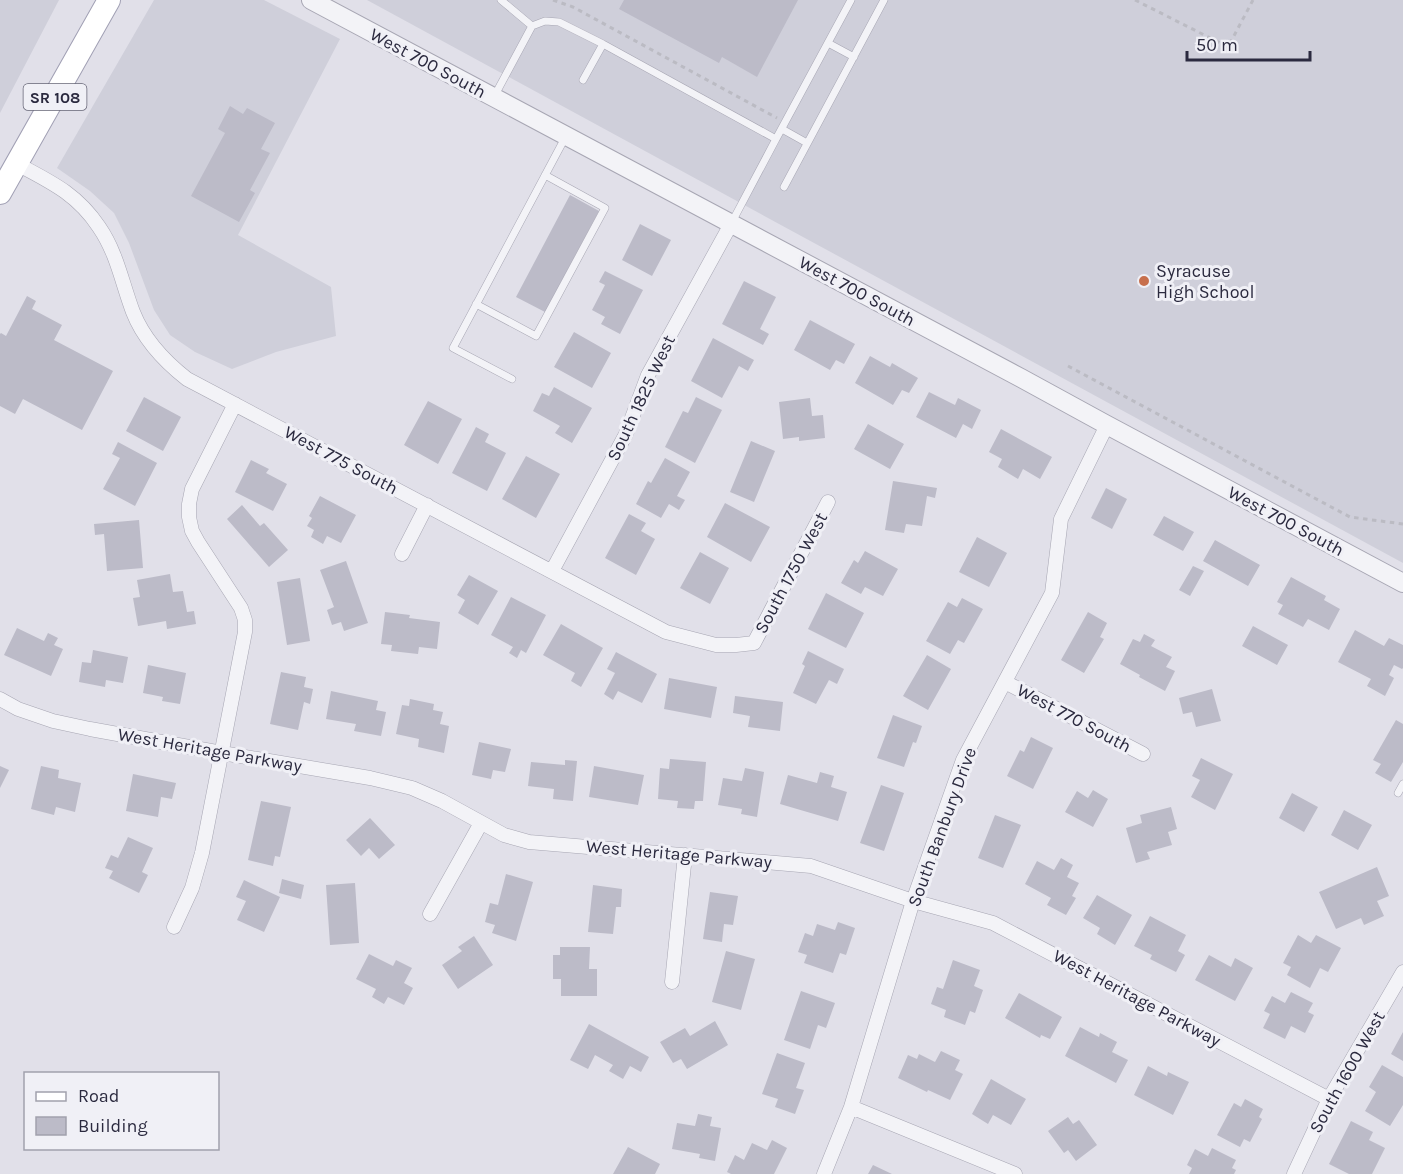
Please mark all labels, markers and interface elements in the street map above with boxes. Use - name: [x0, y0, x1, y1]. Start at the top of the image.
- street label: West 700 South: [366, 23, 490, 103]
- scale bar: [1187, 24, 1310, 62]
- text: 50 m: [1196, 34, 1238, 56]
- road number: SR 108: [23, 84, 86, 110]
- street label: West 700 South: [795, 251, 919, 331]
- place label: Syracuse High School: [1156, 260, 1254, 303]
- marker: Syracuse High School: [1137, 274, 1151, 288]
- street label: South 1825 West: [602, 331, 680, 464]
- street label: West 775 South: [280, 421, 402, 499]
- street label: West 700 South: [1224, 481, 1348, 561]
- street label: South 1750 West: [750, 508, 832, 637]
- street label: West 770 South: [1013, 679, 1135, 757]
- street label: West Heritage Parkway: [116, 723, 304, 777]
- street label: South Banbury Drive: [903, 744, 981, 910]
- street label: West Heritage Parkway: [585, 835, 774, 873]
- street label: West Heritage Parkway: [1049, 944, 1225, 1052]
- street label: South 1600 West: [1304, 1007, 1390, 1137]
- legend: [24, 1072, 219, 1150]
- text: Road: [78, 1085, 119, 1107]
- text: Building: [78, 1115, 148, 1137]

